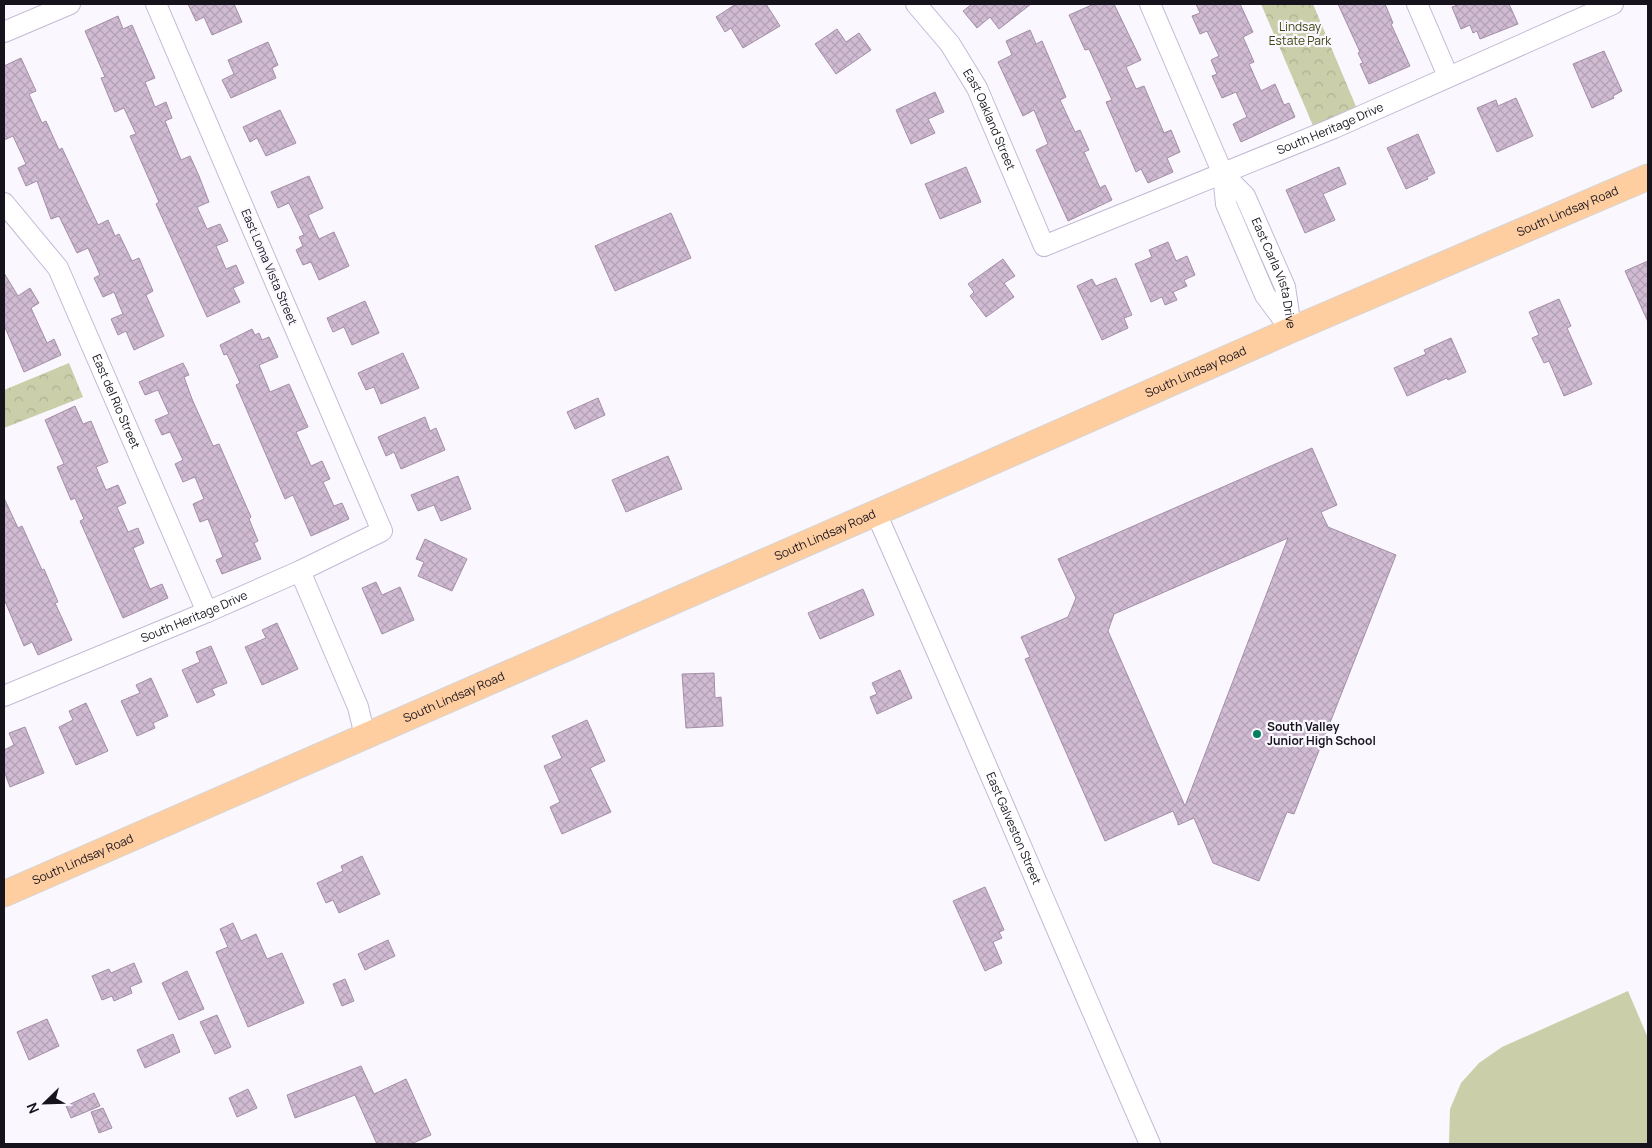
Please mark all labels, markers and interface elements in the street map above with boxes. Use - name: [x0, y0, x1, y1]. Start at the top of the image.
- park label: Lindsay Estate Park: [1269, 18, 1332, 49]
- street label: East Oakland Street: [959, 65, 1020, 173]
- street label: South Heritage Drive: [1274, 98, 1386, 158]
- street label: South Lindsay Road: [1514, 182, 1621, 240]
- street label: East Loma Vista Street: [237, 206, 302, 328]
- street label: East Carla Vista Drive: [1248, 215, 1300, 330]
- street label: South Lindsay Road: [1142, 342, 1249, 401]
- street label: East del Rio Street: [88, 351, 144, 451]
- street label: South Lindsay Road: [771, 505, 878, 564]
- street label: South Heritage Drive: [138, 586, 250, 647]
- street label: South Lindsay Road: [400, 667, 507, 727]
- place label: South Valley Junior High School: [1267, 718, 1376, 749]
- marker: South Valley Junior High School: [1251, 728, 1263, 740]
- street label: East Galveston Street: [982, 769, 1046, 887]
- street label: South Lindsay Road: [29, 829, 136, 889]
- north arrow: [20, 1078, 70, 1128]
- text: N: [22, 1100, 43, 1117]

